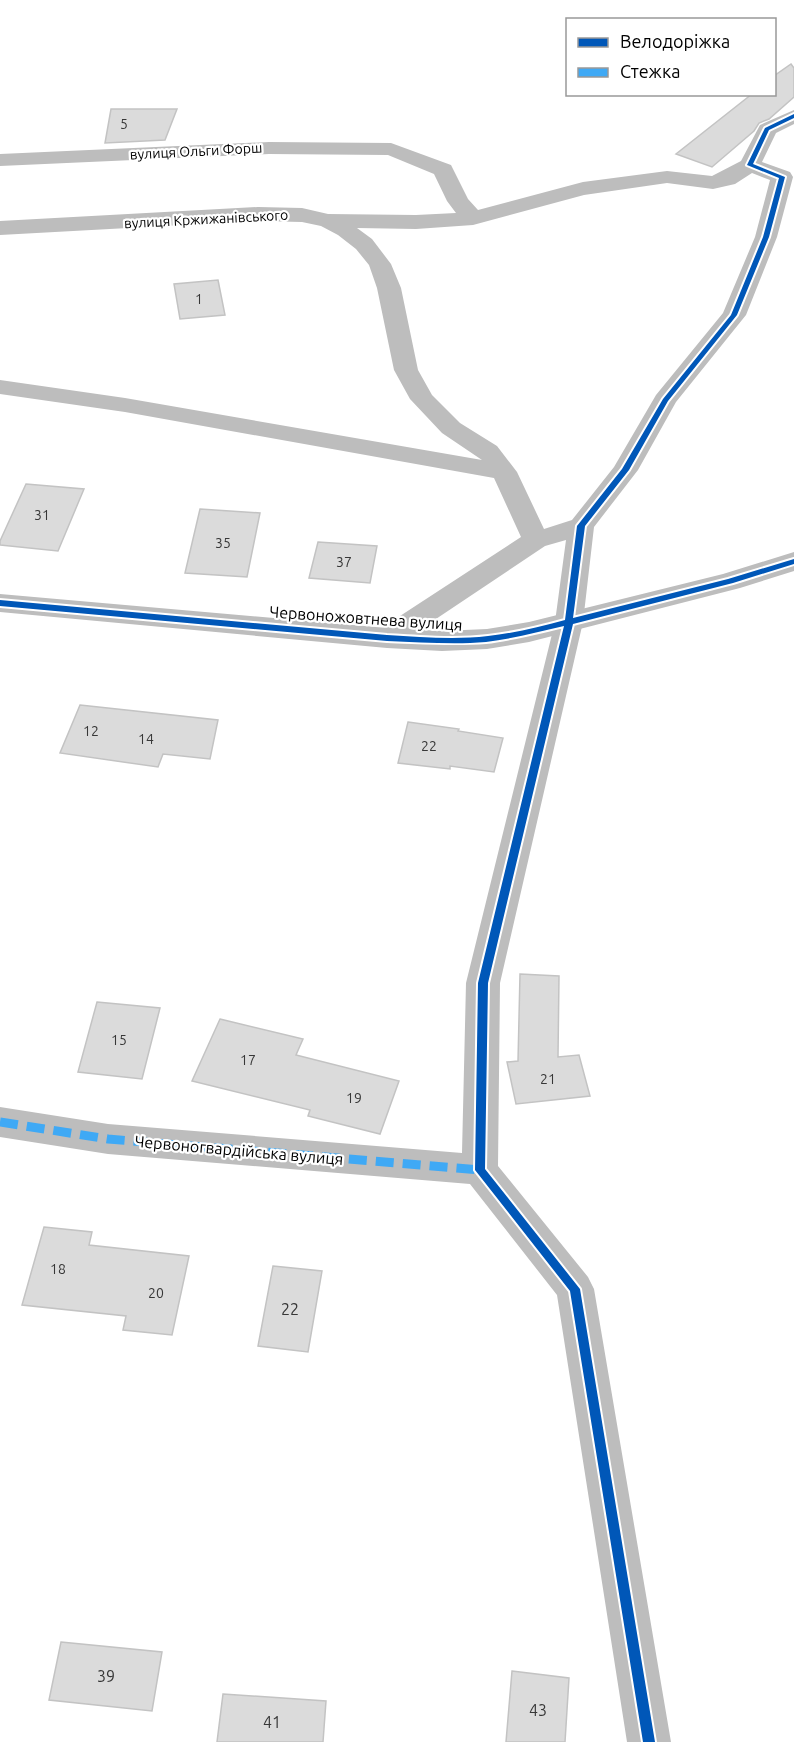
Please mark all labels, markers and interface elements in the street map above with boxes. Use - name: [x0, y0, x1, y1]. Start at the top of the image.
- legend: [566, 18, 776, 96]
- text: Велодоріжка: [620, 31, 730, 51]
- text: Стежка: [620, 61, 680, 81]
- house number: 5: [120, 116, 128, 132]
- street label: вулиця Ольги Форш: [129, 140, 263, 162]
- street label: вулиця Кржижанівського: [123, 207, 289, 231]
- house number: 1: [195, 291, 203, 307]
- house number: 31: [34, 507, 50, 523]
- house number: 35: [215, 535, 231, 551]
- house number: 37: [336, 554, 352, 570]
- street label: Червоножовтнева вулиця: [269, 602, 463, 634]
- house number: 12: [83, 723, 99, 739]
- house number: 14: [138, 731, 154, 747]
- house number: 22: [421, 738, 437, 754]
- house number: 15: [111, 1032, 127, 1048]
- house number: 17: [240, 1052, 256, 1068]
- house number: 21: [540, 1071, 556, 1087]
- house number: 19: [346, 1090, 362, 1106]
- street label: Червоногвардійська вулиця: [134, 1132, 344, 1168]
- house number: 18: [50, 1261, 66, 1277]
- house number: 20: [148, 1285, 164, 1301]
- house number: 22: [281, 1300, 299, 1318]
- house number: 39: [97, 1667, 115, 1685]
- house number: 43: [529, 1701, 547, 1719]
- house number: 41: [263, 1713, 281, 1731]

